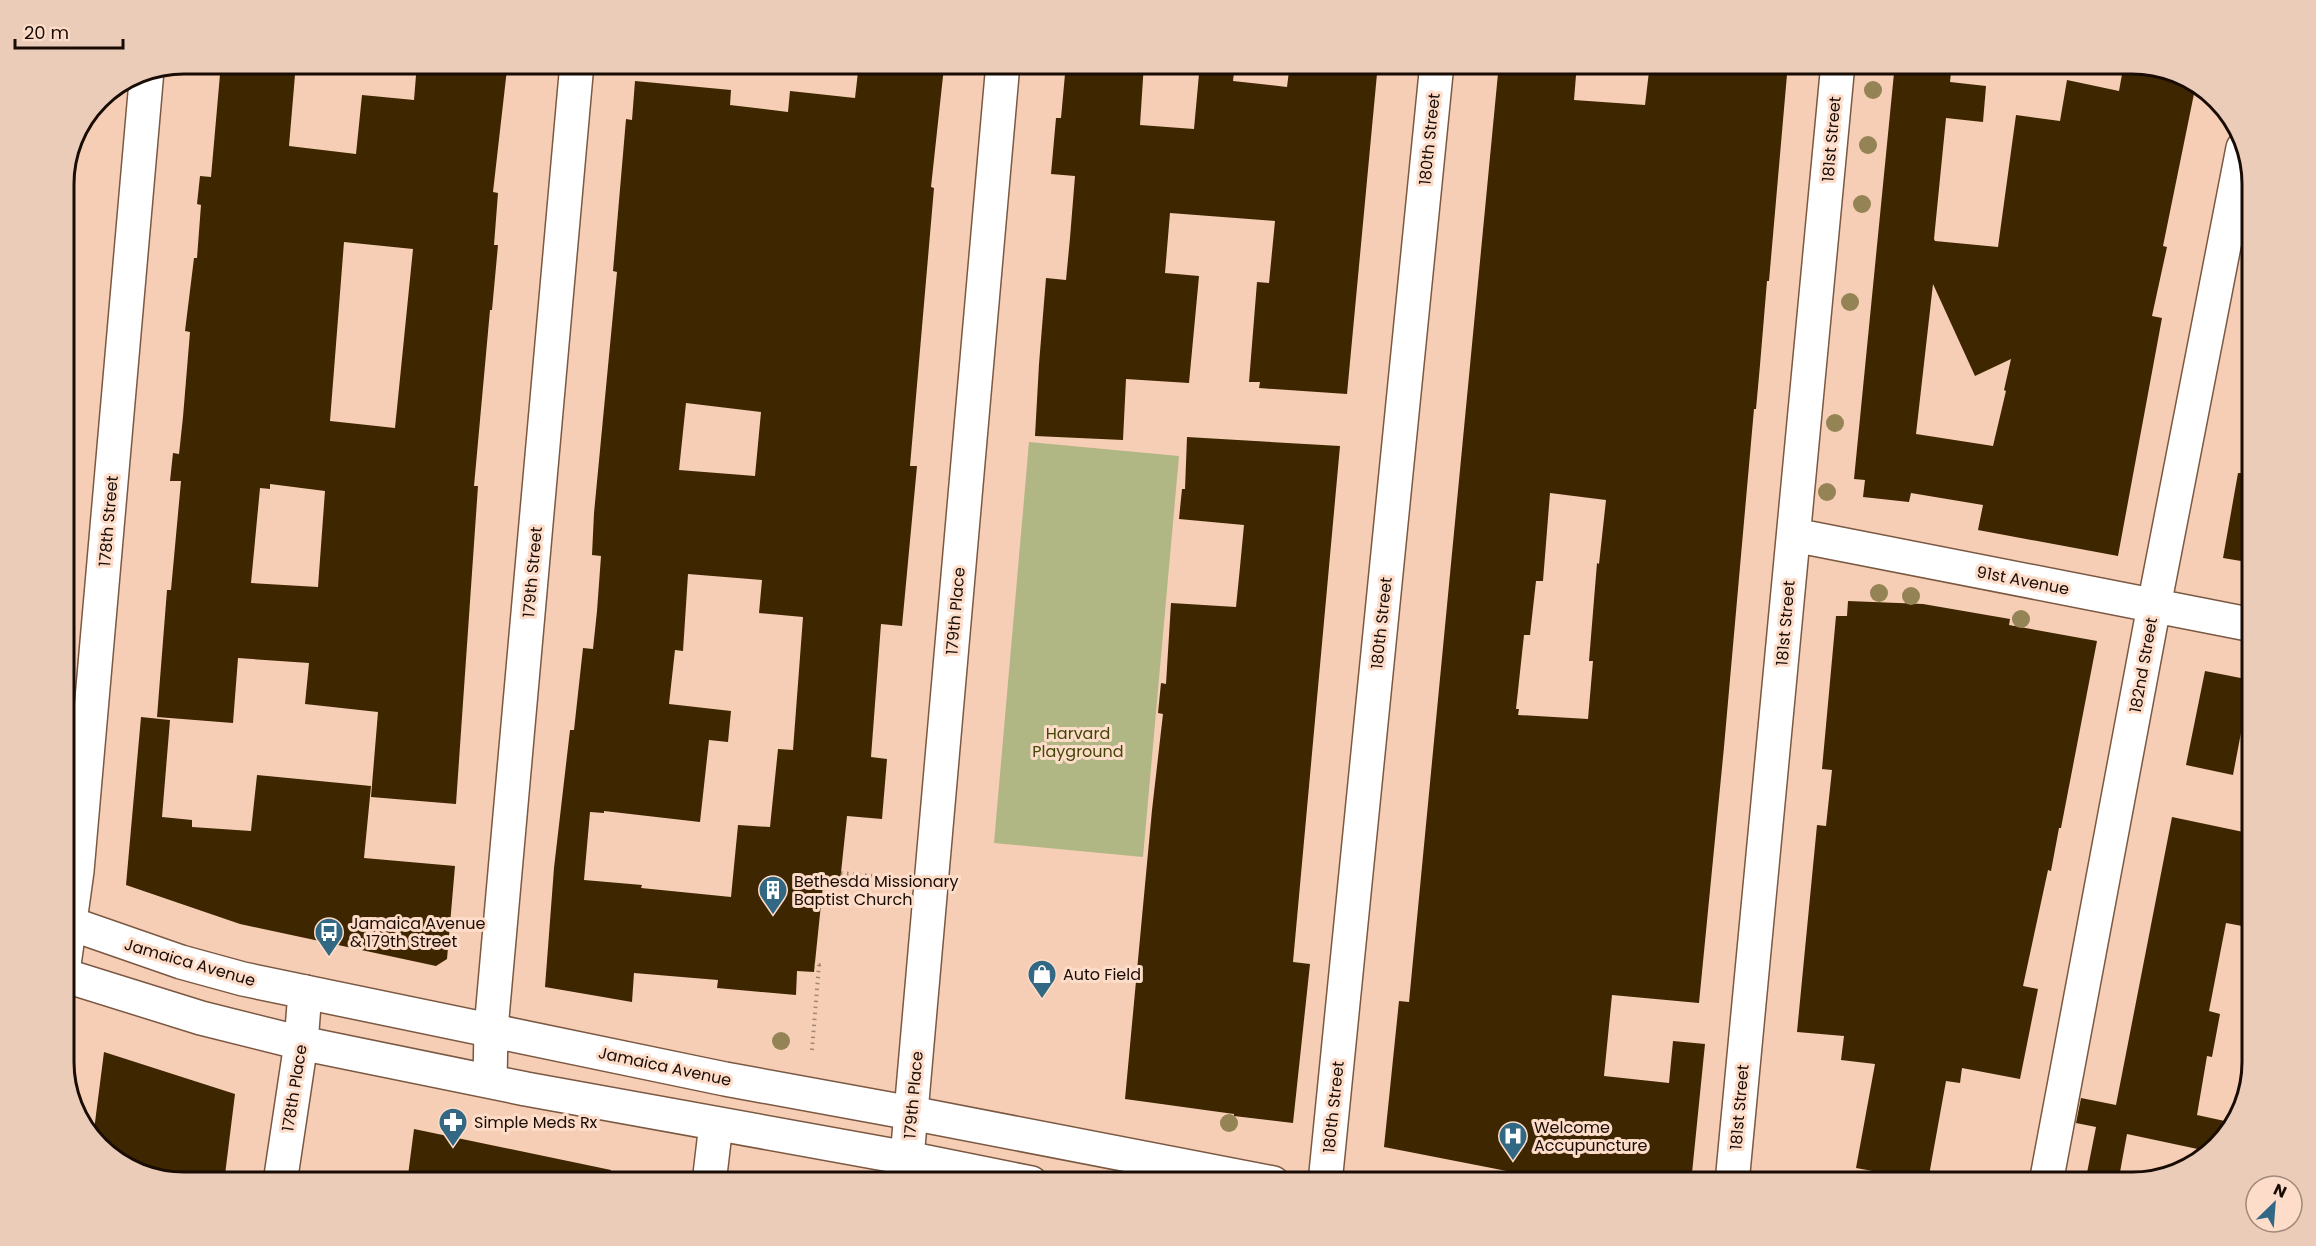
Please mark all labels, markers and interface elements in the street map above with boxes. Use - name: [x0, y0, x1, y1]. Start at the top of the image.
- scale bar: [15, 12, 123, 50]
- text: 20 m: [24, 20, 69, 45]
- street label: 180th Street: [1413, 92, 1446, 186]
- street label: 181st Street: [1816, 95, 1847, 183]
- street label: 178th Street: [93, 474, 124, 567]
- street label: 179th Street: [517, 525, 548, 618]
- street label: 91st Avenue: [1975, 560, 2071, 601]
- street label: 179th Place: [940, 566, 971, 656]
- street label: 180th Street: [1365, 576, 1398, 670]
- street label: 181st Street: [1770, 579, 1801, 667]
- street label: 182nd Street: [2124, 615, 2163, 715]
- park label: Harvard Playground: [1032, 722, 1124, 763]
- place label: Bethesda Missionary Baptist Church: [794, 870, 959, 911]
- building icon: Bethesda Missionary Baptist Church: [757, 874, 789, 916]
- place label: Jamaica Avenue & 179th Street: [350, 912, 485, 953]
- bus stop icon: Jamaica Avenue & 179th Street: [313, 916, 345, 958]
- street label: Jamaica Avenue: [122, 933, 258, 992]
- shop icon: Auto Field: [1026, 958, 1058, 1000]
- place label: Auto Field: [1063, 963, 1141, 986]
- street label: Jamaica Avenue: [596, 1041, 734, 1092]
- street label: 178th Place: [276, 1043, 313, 1133]
- street label: 179th Place: [898, 1050, 929, 1140]
- street label: 180th Street: [1317, 1060, 1350, 1154]
- street label: 181st Street: [1724, 1063, 1755, 1151]
- pharmacy icon: Simple Meds Rx: [437, 1106, 469, 1148]
- place label: Simple Meds Rx: [474, 1111, 598, 1134]
- place label: Welcome Accupuncture: [1534, 1116, 1647, 1157]
- hospital icon: Welcome Accupuncture: [1497, 1120, 1529, 1162]
- north arrow: [2244, 1174, 2304, 1234]
- text: N: [2270, 1178, 2290, 1204]

